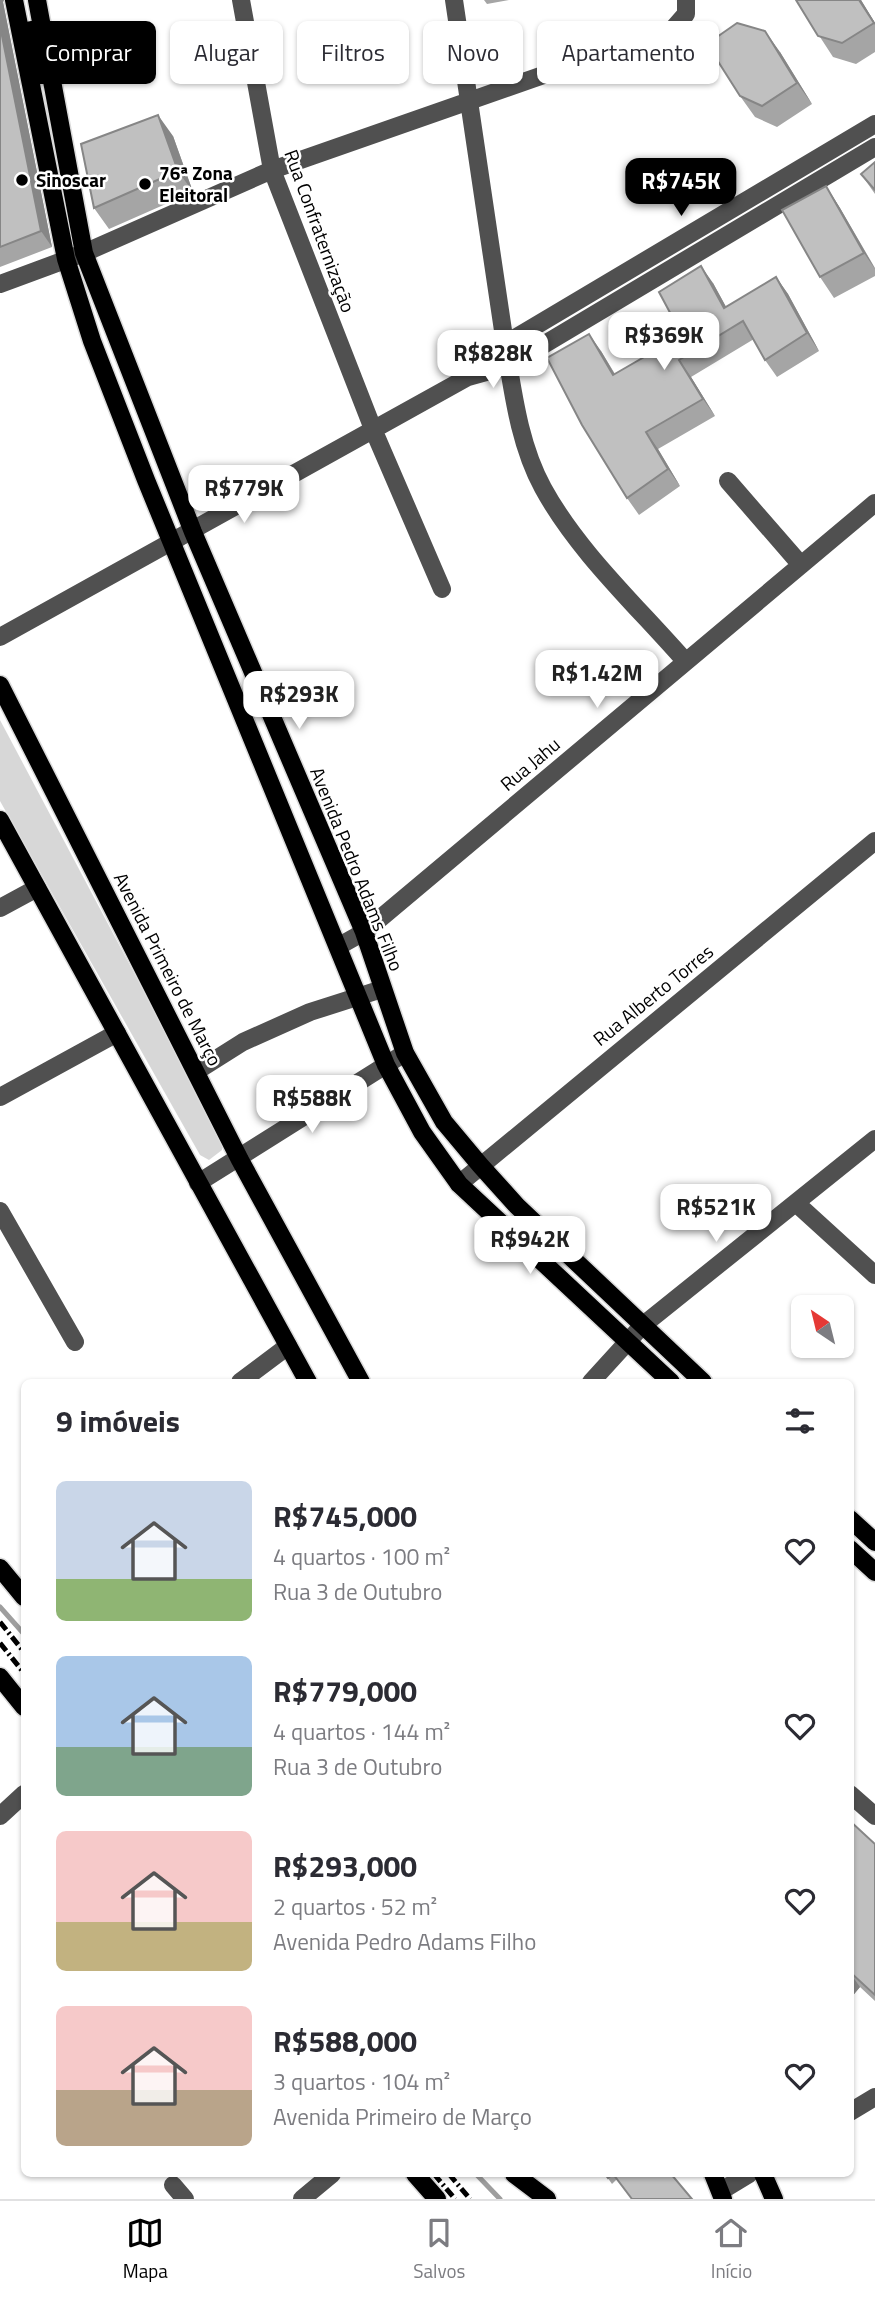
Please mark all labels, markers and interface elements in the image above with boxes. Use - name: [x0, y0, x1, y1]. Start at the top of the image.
- chip: Comprar: [21, 21, 156, 84]
- chip: Alugar: [170, 21, 283, 84]
- chip: Filtros: [297, 21, 409, 84]
- chip: Novo: [423, 21, 523, 84]
- chip: Apartamento: [537, 21, 719, 84]
- street label: Rua Confraternização: [278, 145, 363, 316]
- place label: 76ª Zona Eleitoral: [159, 158, 233, 209]
- pin: R$745K: [624, 158, 738, 218]
- text: R$745K: [641, 163, 721, 198]
- place label: Sinoscar: [36, 165, 106, 194]
- marker: Sinoscar: [14, 172, 30, 188]
- marker: 76ª Zona Eleitoral: [137, 176, 153, 192]
- pin: R$369K: [607, 312, 721, 372]
- text: R$369K: [624, 317, 704, 352]
- pin: R$828K: [436, 330, 550, 390]
- text: R$828K: [453, 335, 533, 370]
- pin: R$779K: [187, 466, 301, 525]
- text: R$779K: [204, 470, 284, 505]
- pin: R$1.42M: [532, 650, 662, 710]
- text: R$1.42M: [551, 655, 643, 690]
- pin: R$293K: [242, 672, 356, 731]
- text: R$293K: [259, 676, 339, 711]
- street label: Rua Jahu: [493, 730, 566, 797]
- street label: Avenida Pedro Adams Filho: [303, 763, 412, 975]
- street label: Avenida Primeiro de Março: [107, 867, 230, 1071]
- street label: Rua Alberto Torres: [586, 937, 719, 1052]
- pin: R$588K: [255, 1076, 369, 1135]
- text: R$588K: [272, 1080, 352, 1115]
- pin: R$521K: [659, 1184, 773, 1244]
- text: R$521K: [676, 1189, 756, 1224]
- pin: R$942K: [473, 1216, 587, 1276]
- text: R$942K: [490, 1221, 570, 1256]
- north arrow: [791, 1295, 854, 1358]
- map controls: [791, 1295, 854, 1358]
- text: 9 imóveis: [56, 1398, 180, 1444]
- icon: filters: [781, 1402, 819, 1440]
- text: R$745,000: [273, 1493, 417, 1539]
- icon: home: [112, 1509, 196, 1593]
- icon: heart: [781, 1532, 819, 1570]
- text: 4 quartos · 100 m²: [273, 1539, 450, 1574]
- text: Rua 3 de Outubro: [273, 1574, 442, 1609]
- text: R$779,000: [273, 1668, 417, 1714]
- icon: home: [112, 1684, 196, 1768]
- icon: heart: [781, 1707, 819, 1745]
- text: 4 quartos · 144 m²: [273, 1714, 450, 1749]
- text: Rua 3 de Outubro: [273, 1749, 442, 1784]
- text: R$293,000: [273, 1843, 417, 1889]
- icon: home: [112, 1859, 196, 1943]
- icon: heart: [781, 1882, 819, 1920]
- text: 2 quartos · 52 m²: [273, 1889, 437, 1924]
- text: Avenida Pedro Adams Filho: [273, 1924, 536, 1959]
- text: R$588,000: [273, 2018, 417, 2064]
- icon: home: [112, 2034, 196, 2118]
- icon: heart: [781, 2057, 819, 2095]
- text: 3 quartos · 104 m²: [273, 2064, 450, 2099]
- text: Avenida Primeiro de Março: [273, 2099, 532, 2134]
- tab: Mapa: [123, 2214, 168, 2285]
- tab: Salvos: [413, 2214, 465, 2285]
- tab: Início: [711, 2214, 752, 2285]

